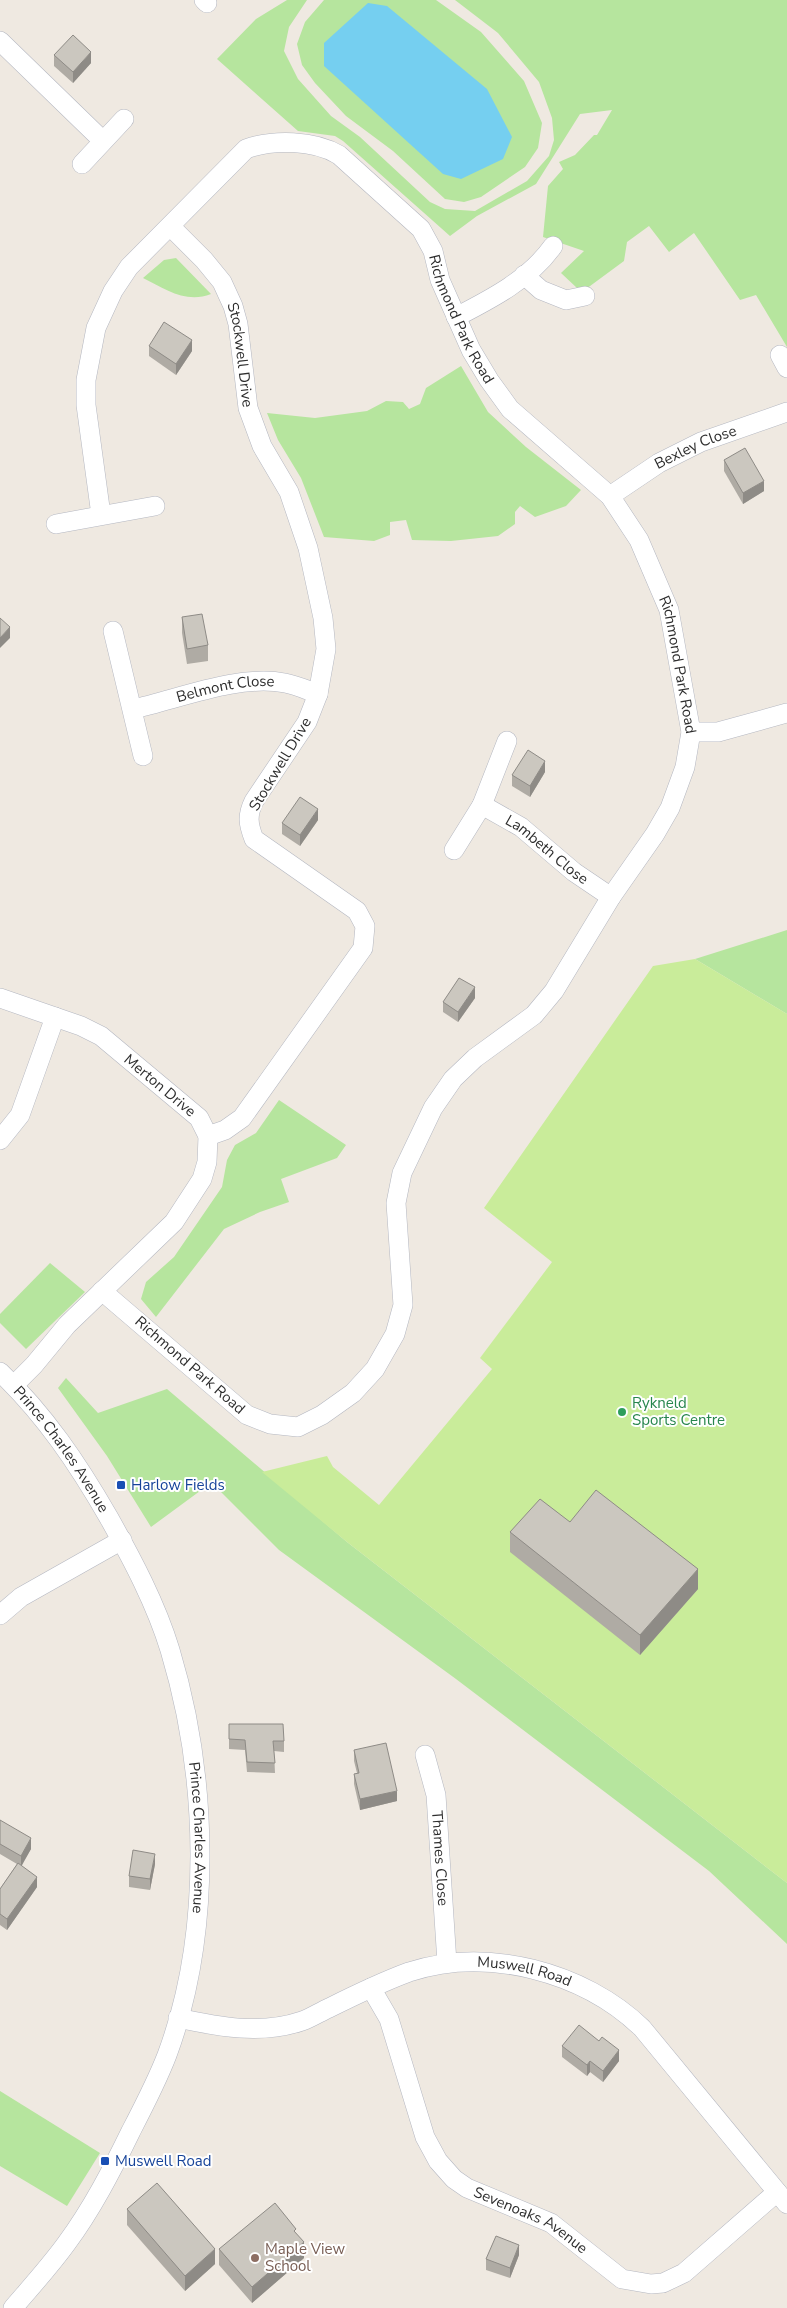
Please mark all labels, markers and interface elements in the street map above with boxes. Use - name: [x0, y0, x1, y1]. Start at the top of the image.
- street label: Richmond Park Road: [424, 252, 499, 387]
- street label: Stockwell Drive: [222, 300, 258, 408]
- street label: Bexley Close: [651, 420, 739, 474]
- street label: Richmond Park Road: [654, 593, 701, 735]
- street label: Belmont Close: [174, 671, 275, 707]
- street label: Stockwell Drive: [244, 714, 316, 814]
- street label: Lambeth Close: [502, 810, 592, 889]
- street label: Merton Drive: [120, 1049, 200, 1121]
- street label: Richmond Park Road: [131, 1312, 249, 1418]
- street label: Prince Charles Avenue: [9, 1382, 114, 1516]
- place label: Rykneld Sports Centre: [632, 1393, 725, 1430]
- marker: Rykneld Sports Centre: [616, 1406, 628, 1418]
- place label: Harlow Fields: [131, 1475, 225, 1495]
- marker: Harlow Fields: [115, 1479, 127, 1491]
- street label: Prince Charles Avenue: [184, 1761, 210, 1914]
- street label: Thames Close: [427, 1810, 453, 1907]
- street label: Muswell Road: [477, 1952, 575, 1991]
- place label: Muswell Road: [115, 2151, 211, 2171]
- marker: Muswell Road: [99, 2155, 111, 2167]
- street label: Sevenoaks Avenue: [471, 2182, 592, 2258]
- place label: Maple View School: [265, 2239, 345, 2276]
- marker: Maple View School: [249, 2252, 261, 2264]

